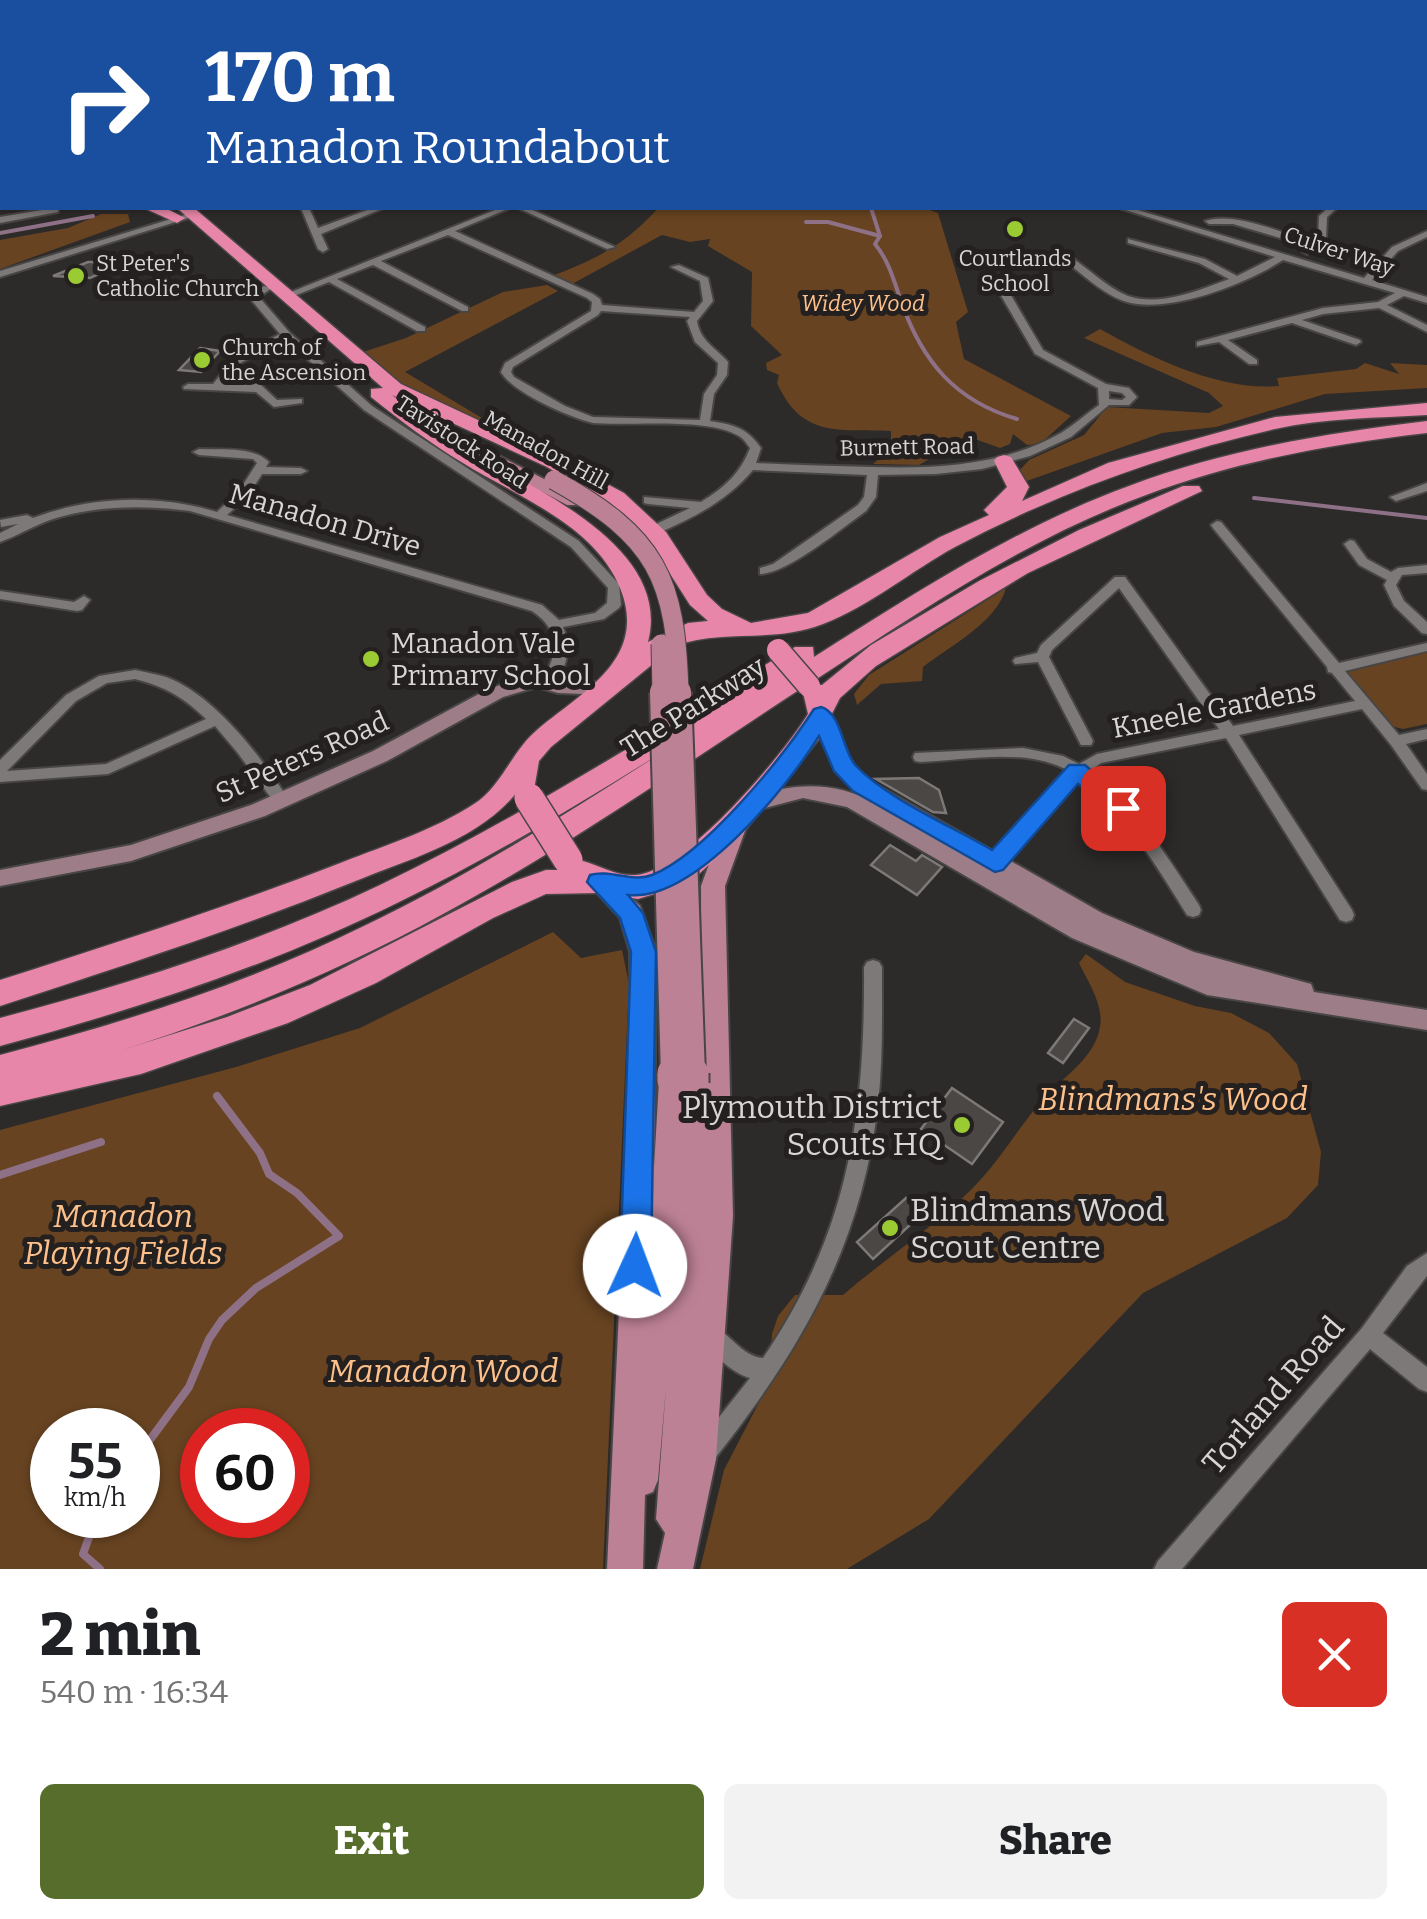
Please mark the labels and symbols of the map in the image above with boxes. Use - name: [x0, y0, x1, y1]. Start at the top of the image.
- marker: Courtlands School: [1004, 218, 1026, 240]
- street label: Culver Way: [1281, 221, 1398, 282]
- place label: Courtlands School: [959, 245, 1071, 297]
- place label: St Peter's Catholic Church: [96, 250, 259, 302]
- marker: St Peter's Catholic Church: [65, 265, 87, 287]
- park label: Widey Wood: [801, 290, 925, 317]
- place label: Church of the Ascension: [222, 334, 366, 386]
- marker: Church of the Ascension: [191, 349, 213, 371]
- street label: Tavistock Road: [391, 389, 533, 495]
- street label: Manadon Hill: [479, 405, 613, 495]
- street label: Burnett Road: [839, 432, 975, 462]
- street label: Manadon Drive: [225, 477, 425, 563]
- place label: Manadon Vale Primary School: [391, 627, 591, 692]
- marker: Manadon Vale Primary School: [360, 648, 382, 670]
- street label: The Parkway: [615, 649, 772, 764]
- street label: Kneele Gardens: [1109, 673, 1319, 745]
- street label: St Peters Road: [211, 704, 393, 810]
- pin: [1081, 766, 1166, 851]
- park label: Blindmans's Wood: [1038, 1080, 1308, 1118]
- place label: Plymouth District Scouts HQ: [682, 1088, 944, 1163]
- marker: Plymouth District Scouts HQ: [951, 1114, 973, 1136]
- place label: Blindmans Wood Scout Centre: [910, 1191, 1164, 1266]
- park label: Manadon Playing Fields: [24, 1197, 222, 1272]
- position arrow: [583, 1214, 687, 1318]
- marker: Blindmans Wood Scout Centre: [879, 1217, 901, 1239]
- street label: Torland Road: [1194, 1308, 1352, 1482]
- park label: Manadon Wood: [328, 1352, 558, 1390]
- speed limit sign: 60: [180, 1408, 310, 1538]

